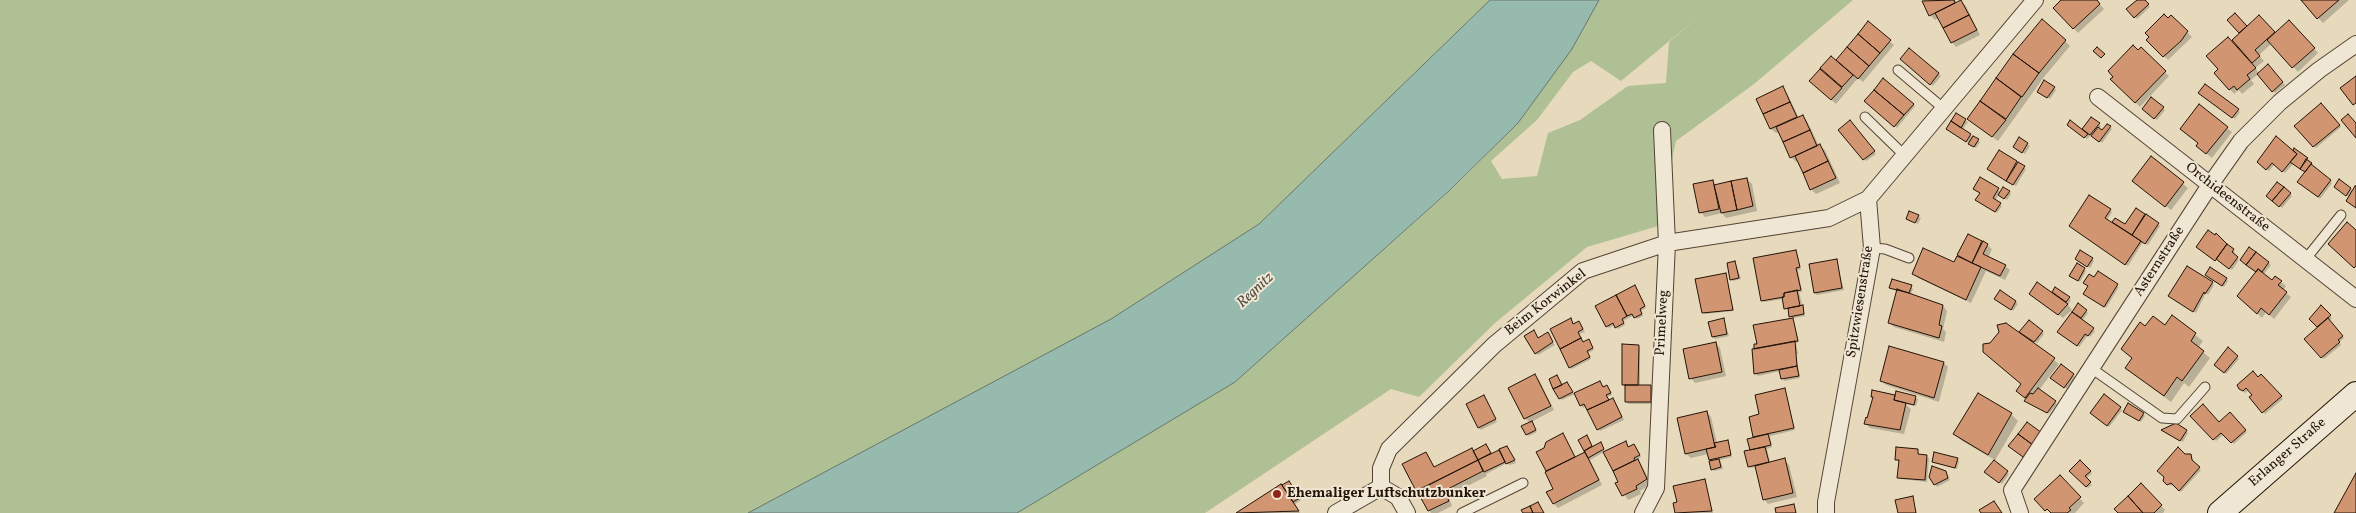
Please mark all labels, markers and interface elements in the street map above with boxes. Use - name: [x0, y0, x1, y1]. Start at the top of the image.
- street label: Orchideenstraße: [2181, 160, 2273, 236]
- street label: Asternstraße: [2131, 224, 2189, 300]
- street label: Spitzwiesenstraße: [1844, 245, 1878, 359]
- street label: Beim Korwinkel: [1502, 266, 1590, 340]
- water label: Regnitz: [1234, 270, 1278, 312]
- street label: Primelweg: [1653, 290, 1673, 356]
- street label: Erlanger Straße: [2246, 415, 2330, 491]
- place label: Ehemaliger Luftschutzbunker: [1287, 486, 1486, 502]
- marker: Ehemaliger Luftschutzbunker: [1271, 488, 1283, 500]

